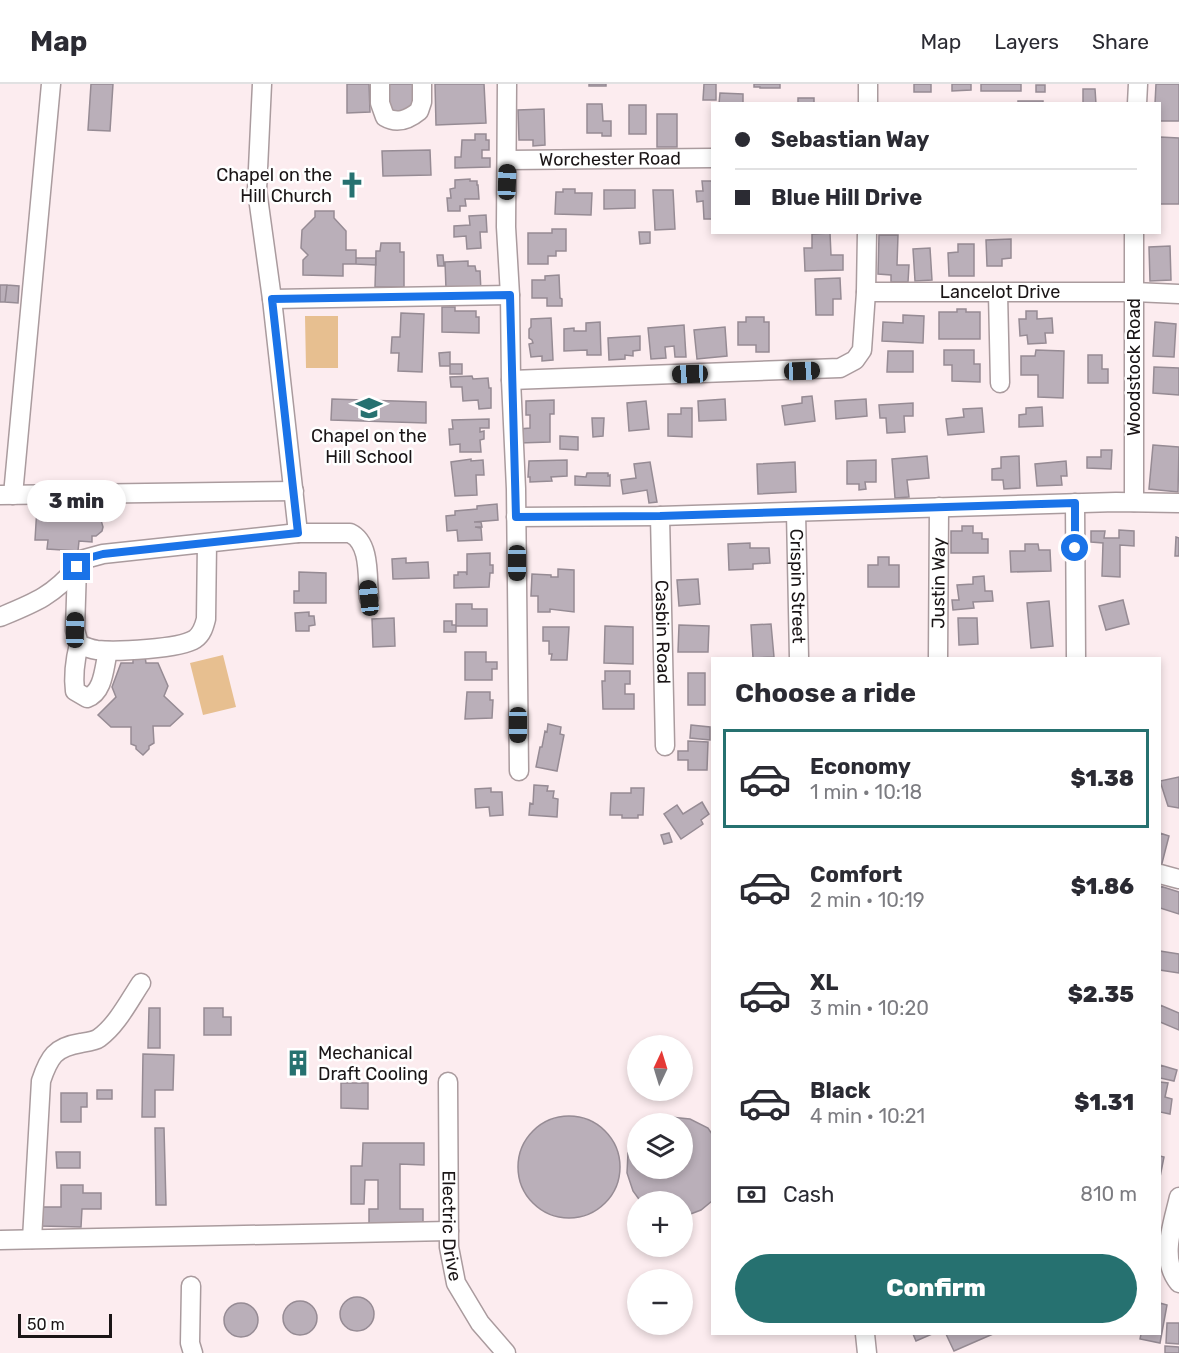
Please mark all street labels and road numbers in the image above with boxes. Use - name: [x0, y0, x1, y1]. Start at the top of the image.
- street label: Worchester Road: [539, 147, 681, 171]
- street label: Lancelot Drive: [940, 281, 1060, 303]
- street label: Woodstock Road: [1123, 298, 1145, 436]
- street label: Crispin Street: [785, 528, 810, 644]
- street label: Justin Way: [927, 537, 950, 629]
- street label: Casbin Road: [650, 580, 675, 684]
- street label: Electric Drive: [438, 1170, 466, 1283]

